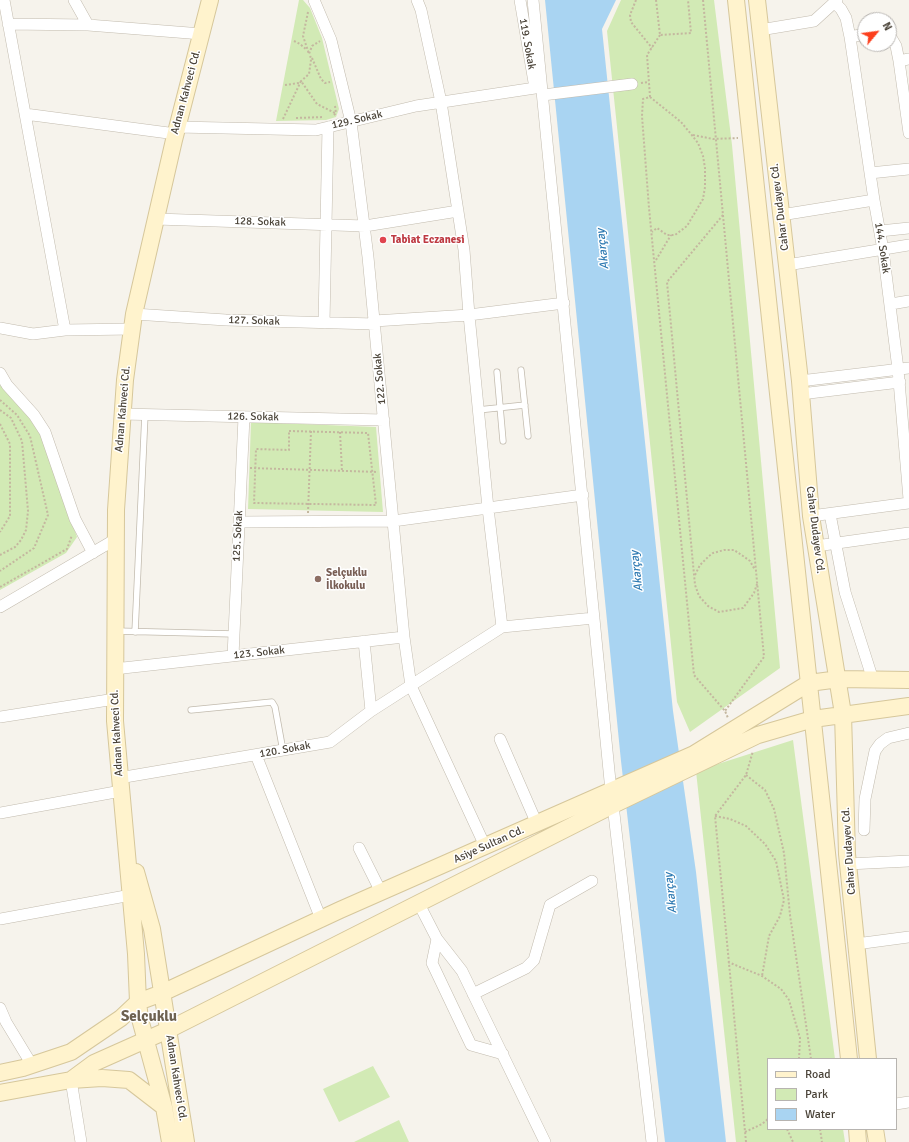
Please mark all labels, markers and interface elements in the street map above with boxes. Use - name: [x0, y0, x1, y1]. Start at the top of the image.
- north arrow: [857, 12, 897, 52]
- street label: 119. Sokak: [516, 17, 538, 71]
- text: N: [880, 20, 895, 33]
- street label: Adnan Kahveci Cd.: [168, 48, 204, 136]
- street label: 129. Sokak: [330, 108, 384, 132]
- street label: Cahar Dudayev Cd.: [768, 163, 792, 251]
- street label: 128. Sokak: [234, 215, 286, 229]
- street label: 144. Sokak: [871, 221, 893, 275]
- water label: Akarçay: [594, 228, 612, 270]
- place label: Tabiat Eczanesi: [391, 233, 464, 247]
- marker: Tabiat Eczanesi: [378, 235, 388, 245]
- street label: 127. Sokak: [228, 314, 280, 328]
- street label: 122. Sokak: [371, 353, 389, 405]
- street label: Adnan Kahveci Cd.: [113, 365, 133, 453]
- street label: 126. Sokak: [227, 410, 279, 424]
- street label: Cahar Dudayev Cd.: [803, 486, 827, 574]
- street label: 125. Sokak: [230, 510, 246, 562]
- water label: Akarçay: [628, 550, 646, 592]
- place label: Selçuklu İlkokulu: [326, 566, 367, 592]
- marker: Selçuklu İlkokulu: [313, 574, 323, 584]
- street label: 123. Sokak: [233, 644, 285, 662]
- street label: Adnan Kahveci Cd.: [108, 689, 126, 777]
- street label: 120. Sokak: [258, 739, 312, 761]
- street label: Cahar Dudayev Cd.: [839, 807, 859, 895]
- street label: Asiye Sultan Cd.: [452, 824, 526, 866]
- water label: Akarçay: [662, 872, 680, 914]
- district label: Selçuklu: [121, 1008, 177, 1026]
- street label: Adnan Kahveci Cd.: [163, 1034, 189, 1122]
- legend: [767, 1058, 897, 1130]
- text: Road: [805, 1067, 831, 1082]
- text: Park: [805, 1087, 828, 1102]
- text: Water: [805, 1107, 835, 1122]

